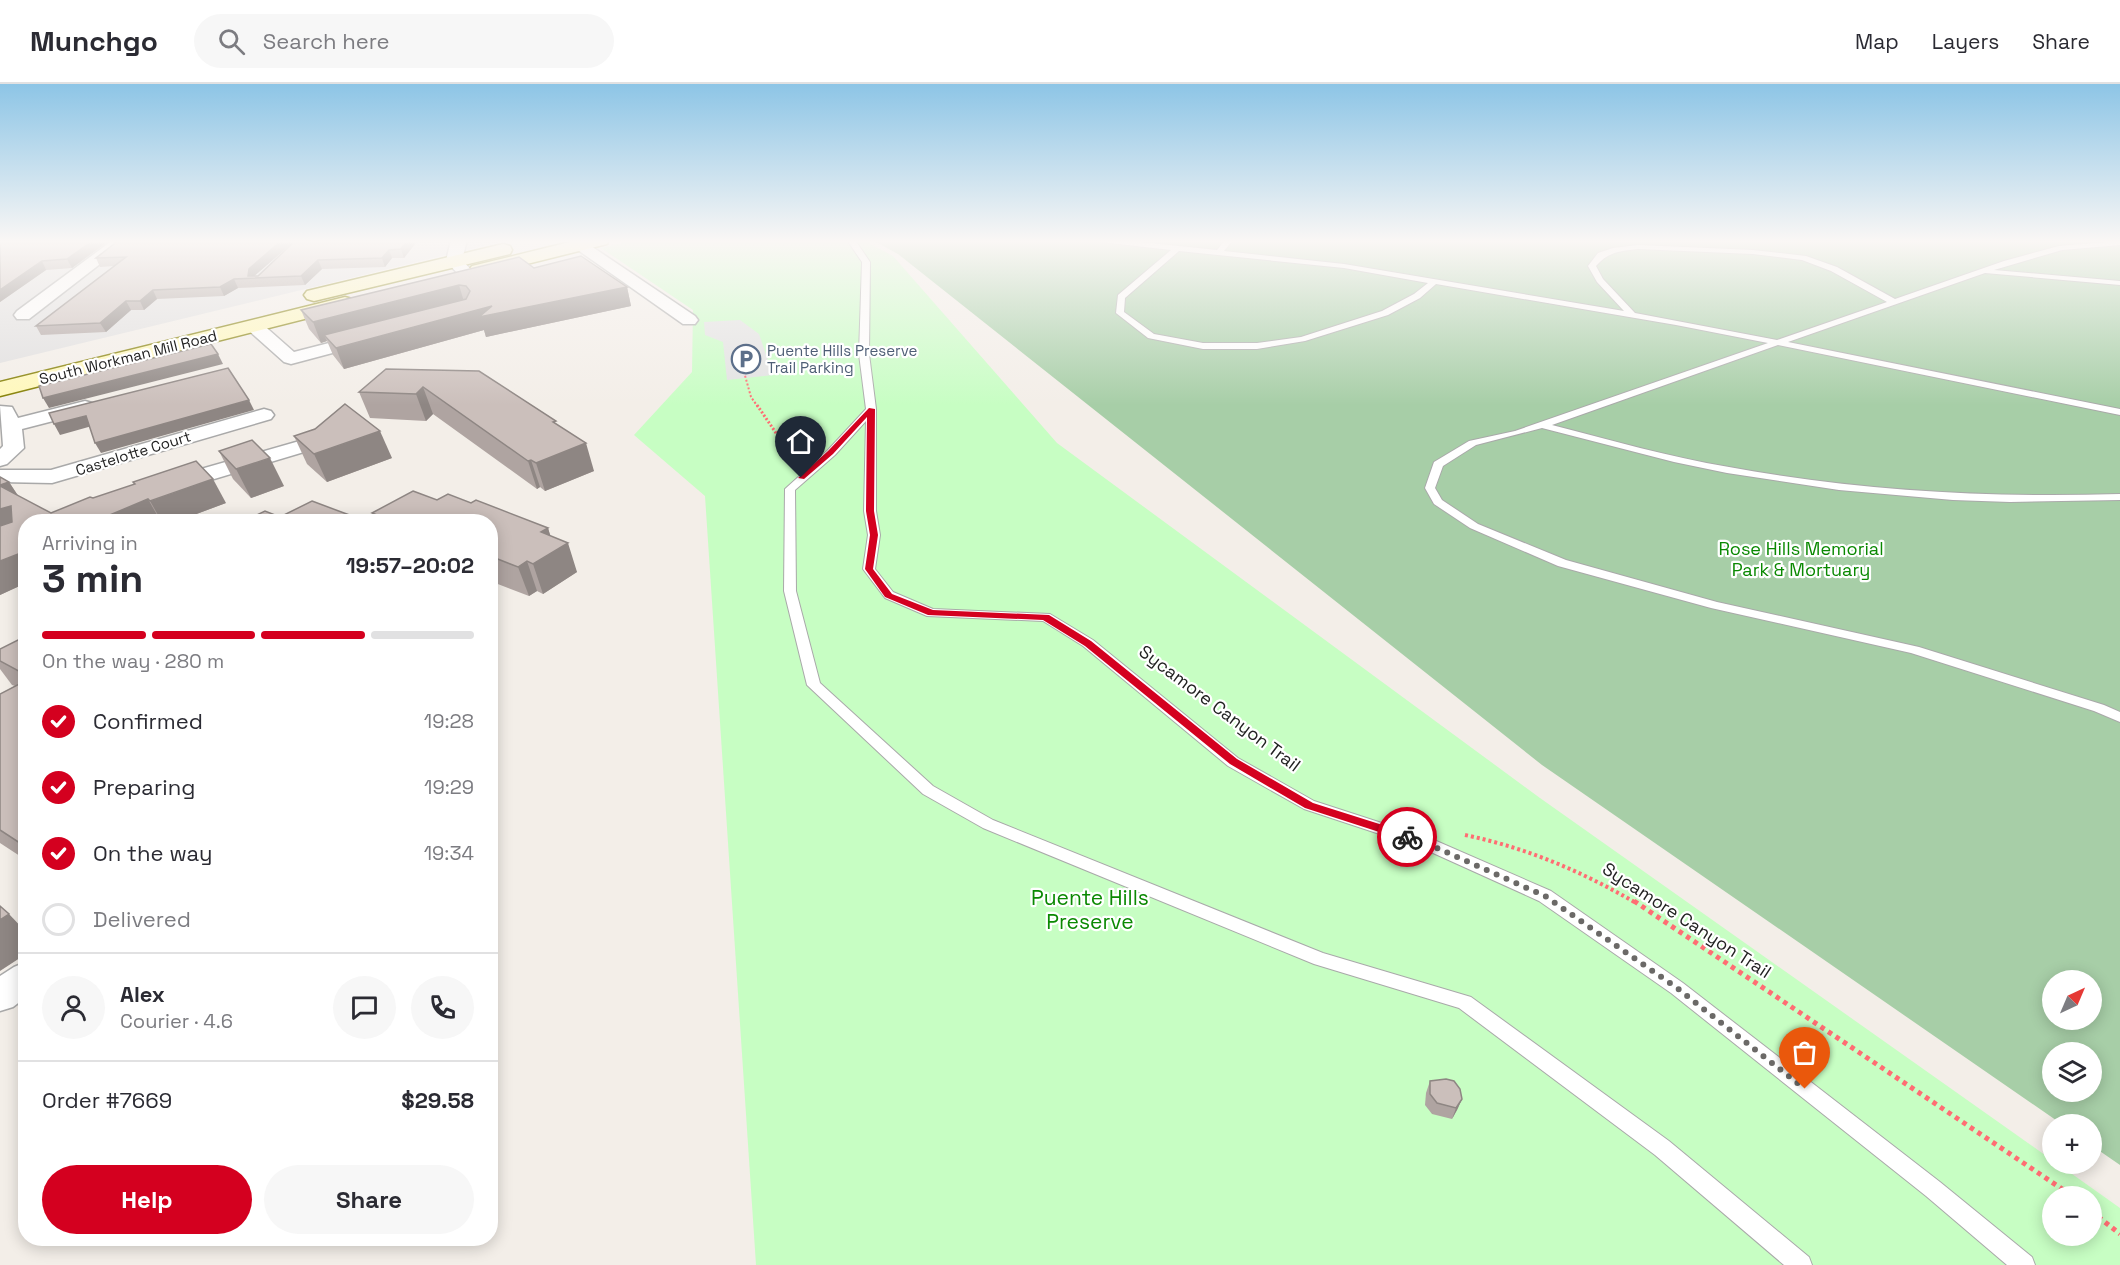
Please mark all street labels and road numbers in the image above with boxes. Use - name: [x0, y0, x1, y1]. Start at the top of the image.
- street label: South Workman Mill Road: [37, 326, 219, 388]
- street label: Castelotte Court: [73, 426, 193, 480]
- street label: Sycamore Canyon Trail: [1135, 640, 1305, 776]
- street label: Sycamore Canyon Trail: [1598, 857, 1776, 983]

